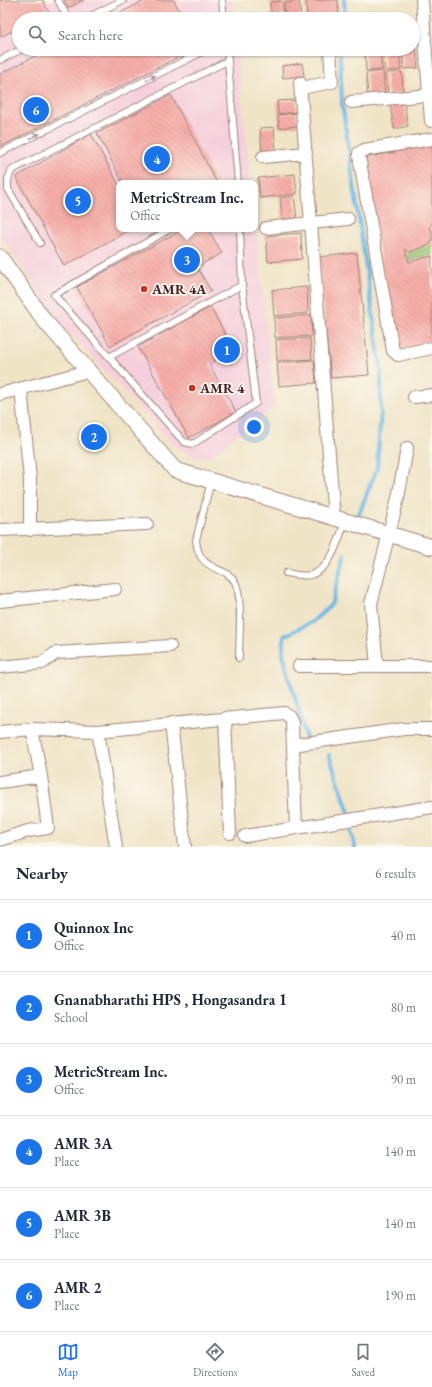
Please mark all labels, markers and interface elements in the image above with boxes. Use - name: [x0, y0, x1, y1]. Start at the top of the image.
- search box: [12, 12, 420, 56]
- icon: search: [26, 23, 48, 45]
- text: Search here: [58, 25, 123, 44]
- one-way arrow: [145, 74, 157, 81]
- pin: 6: [23, 95, 49, 125]
- one-way arrow: [29, 133, 41, 139]
- pin: 4: [144, 144, 170, 174]
- popup: [116, 180, 258, 232]
- pin: 5: [65, 186, 91, 216]
- text: MetricStream Inc.: [130, 188, 244, 207]
- text: Office: [130, 207, 160, 224]
- pin: 3: [174, 245, 200, 275]
- place label: AMR 4A: [151, 280, 207, 298]
- marker: AMR 4A: [139, 284, 149, 294]
- pin: 1: [214, 335, 240, 365]
- place label: AMR 4: [199, 379, 245, 397]
- marker: AMR 4: [187, 383, 197, 393]
- your location: [244, 417, 264, 437]
- pin: 2: [81, 422, 107, 452]
- text: Nearby: [16, 862, 68, 884]
- text: 6 results: [375, 865, 416, 882]
- text: Quinnox Inc: [54, 918, 133, 937]
- text: 1: [26, 927, 32, 944]
- text: 40 m: [391, 927, 416, 944]
- text: Office: [54, 937, 84, 954]
- text: Gnanabharathi HPS , Hongasandra 1: [54, 990, 287, 1009]
- text: 2: [26, 999, 32, 1016]
- text: 80 m: [391, 999, 416, 1016]
- text: School: [54, 1009, 88, 1026]
- text: MetricStream Inc.: [54, 1062, 168, 1081]
- text: 3: [26, 1071, 32, 1088]
- text: 90 m: [391, 1071, 416, 1088]
- text: Office: [54, 1081, 84, 1098]
- text: AMR 3A: [54, 1134, 112, 1153]
- text: 4: [26, 1143, 32, 1160]
- text: 140 m: [385, 1143, 416, 1160]
- text: Place: [54, 1153, 80, 1170]
- text: AMR 3B: [54, 1206, 111, 1225]
- text: 5: [26, 1215, 32, 1232]
- text: 140 m: [385, 1215, 416, 1232]
- text: Place: [54, 1225, 80, 1242]
- text: AMR 2: [54, 1278, 101, 1297]
- text: 6: [26, 1287, 32, 1304]
- text: 190 m: [385, 1287, 416, 1304]
- text: Place: [54, 1297, 80, 1314]
- tab: Map: [57, 1341, 79, 1379]
- tab: Directions: [193, 1341, 237, 1379]
- tab: Saved: [351, 1341, 375, 1379]

